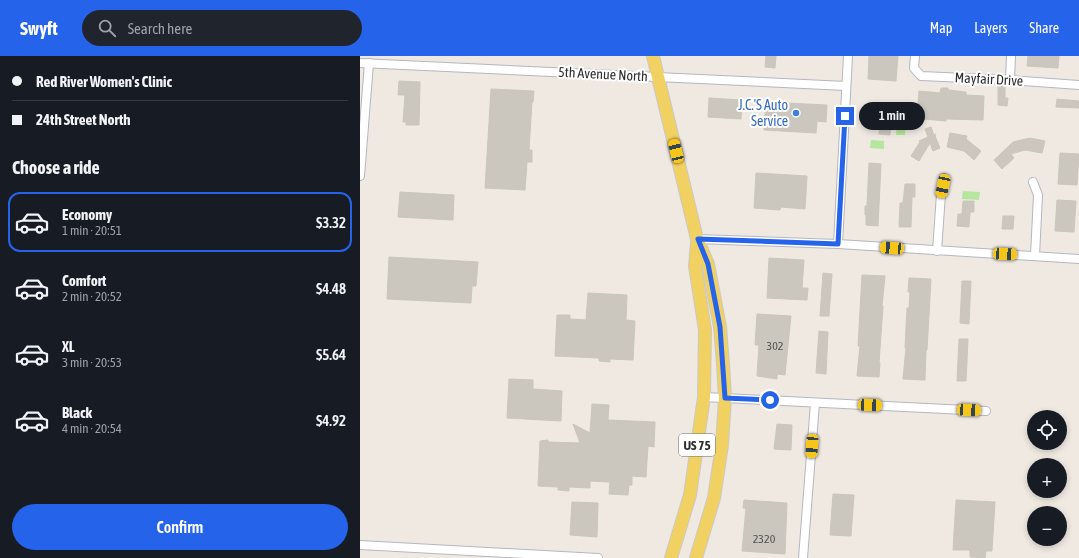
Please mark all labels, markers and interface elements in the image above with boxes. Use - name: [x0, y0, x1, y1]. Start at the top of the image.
- search box: [82, 10, 362, 46]
- text: Swyft: [20, 17, 58, 39]
- icon: search: [96, 17, 118, 39]
- text: Search here: [128, 20, 192, 37]
- text: Map: [930, 20, 952, 36]
- text: Layers: [974, 20, 1007, 36]
- text: Share: [1029, 20, 1059, 36]
- street label: 5th Avenue North: [558, 64, 648, 84]
- street label: Mayfair Drive: [954, 69, 1024, 89]
- text: Red River Women's Clinic: [36, 73, 172, 90]
- place label: J.C.'S Auto Service: [738, 97, 788, 129]
- callout: 1 min: [859, 102, 925, 130]
- route end: [836, 107, 854, 125]
- marker: J.C.'S Auto Service: [791, 108, 801, 118]
- text: 1 min: [879, 108, 905, 123]
- text: 24th Street North: [36, 111, 131, 128]
- car: [667, 138, 685, 164]
- text: Choose a ride: [12, 157, 100, 178]
- car: [935, 173, 951, 199]
- icon: car: [14, 204, 50, 240]
- text: Economy: [62, 206, 112, 223]
- text: $3.32: [316, 214, 346, 231]
- text: 1 min · 20:51: [62, 223, 122, 238]
- car: [880, 241, 904, 255]
- car: [993, 247, 1017, 261]
- icon: car: [14, 270, 50, 306]
- text: Comfort: [62, 272, 106, 289]
- text: $4.48: [316, 280, 346, 297]
- text: 2 min · 20:52: [62, 289, 122, 304]
- icon: car: [14, 336, 50, 372]
- text: XL: [62, 338, 75, 355]
- house number: 302: [767, 339, 783, 353]
- text: $5.64: [316, 346, 346, 363]
- text: 3 min · 20:53: [62, 355, 122, 370]
- route start: [761, 391, 779, 409]
- car: [858, 399, 882, 411]
- icon: car: [14, 402, 50, 438]
- car: [957, 403, 981, 417]
- text: Black: [62, 404, 92, 421]
- map controls: [1027, 410, 1067, 546]
- button: locate: [1027, 410, 1067, 450]
- text: $4.92: [316, 412, 346, 429]
- text: 4 min · 20:54: [62, 421, 122, 436]
- road number: US 75: [679, 434, 715, 456]
- car: [805, 434, 819, 458]
- button: +: [1027, 458, 1067, 498]
- button: Confirm: [12, 504, 348, 550]
- button: −: [1027, 506, 1067, 546]
- house number: 2320: [753, 532, 776, 546]

